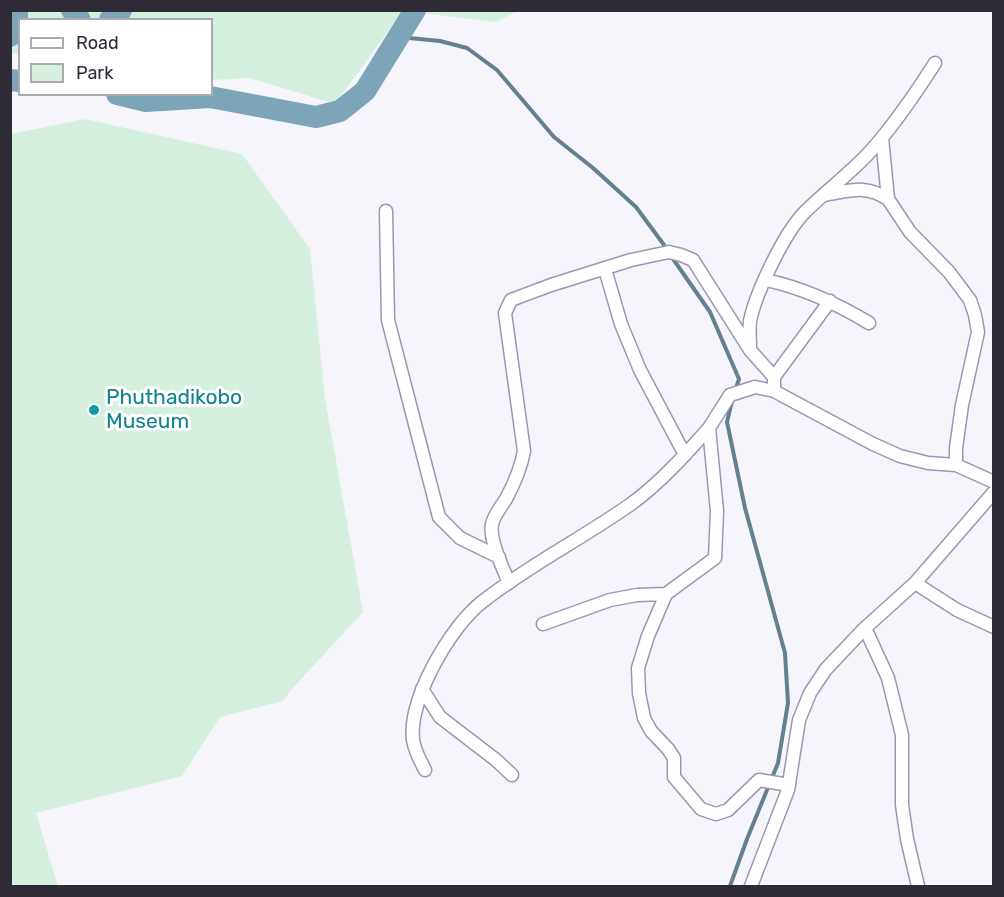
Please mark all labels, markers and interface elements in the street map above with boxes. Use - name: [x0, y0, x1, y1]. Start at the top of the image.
- legend: [18, 18, 213, 96]
- text: Road: [76, 32, 119, 54]
- text: Park: [76, 62, 113, 84]
- place label: Phuthadikobo Museum: [106, 385, 242, 435]
- marker: Phuthadikobo Museum: [87, 403, 101, 417]

